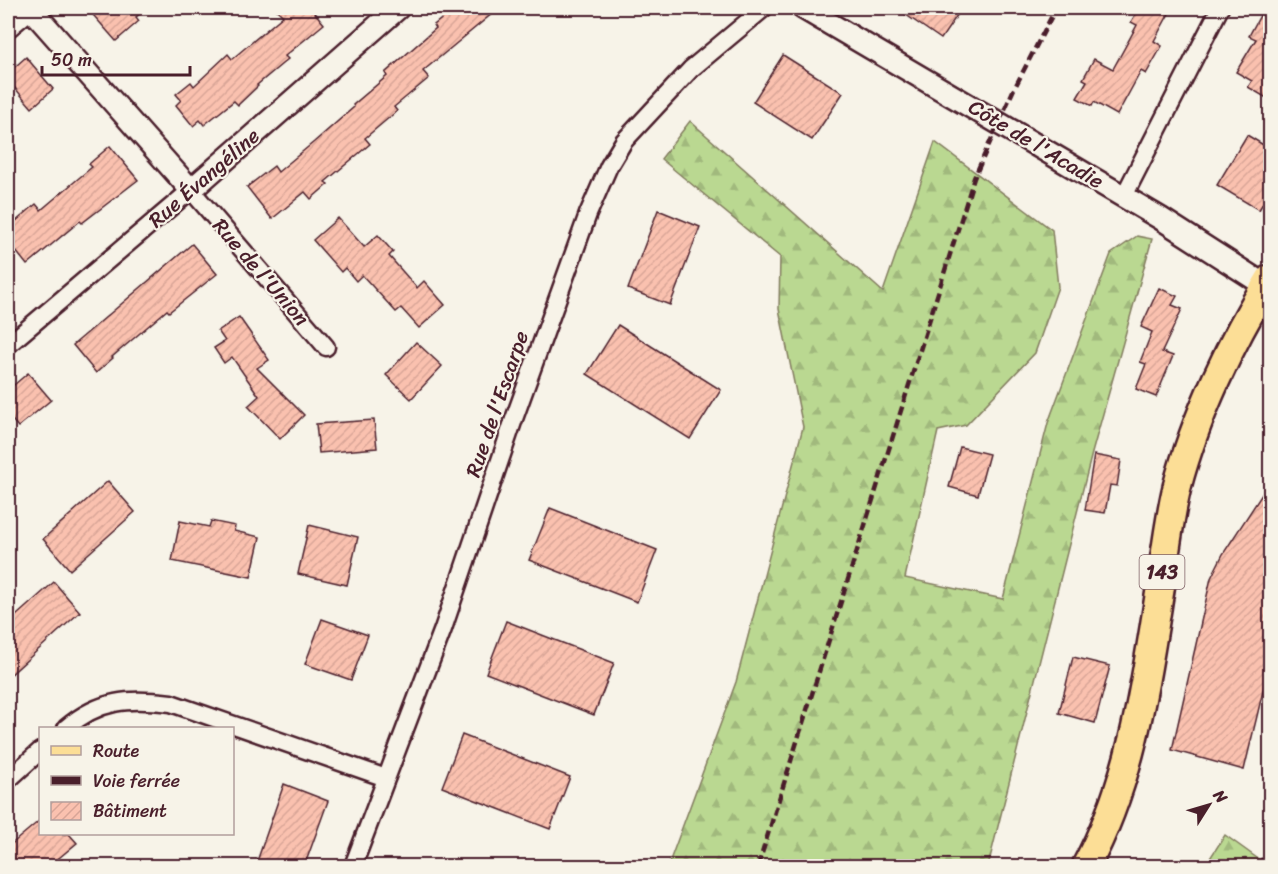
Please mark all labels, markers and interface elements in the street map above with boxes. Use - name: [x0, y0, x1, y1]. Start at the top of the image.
- scale bar: [42, 39, 190, 77]
- text: 50 m: [51, 44, 92, 76]
- street label: Côte de l'Acadie: [961, 88, 1111, 200]
- street label: Rue Évangéline: [139, 118, 269, 238]
- street label: Rue de l'Union: [203, 209, 319, 335]
- street label: Rue de l'Escarpe: [454, 326, 540, 482]
- road number: 143: [1140, 555, 1184, 589]
- legend: [39, 727, 234, 835]
- text: Route: [93, 735, 140, 767]
- text: Voie ferrée: [93, 765, 180, 797]
- north arrow: [1179, 775, 1239, 835]
- text: N: [1205, 782, 1236, 810]
- text: Bâtiment: [93, 795, 167, 827]

